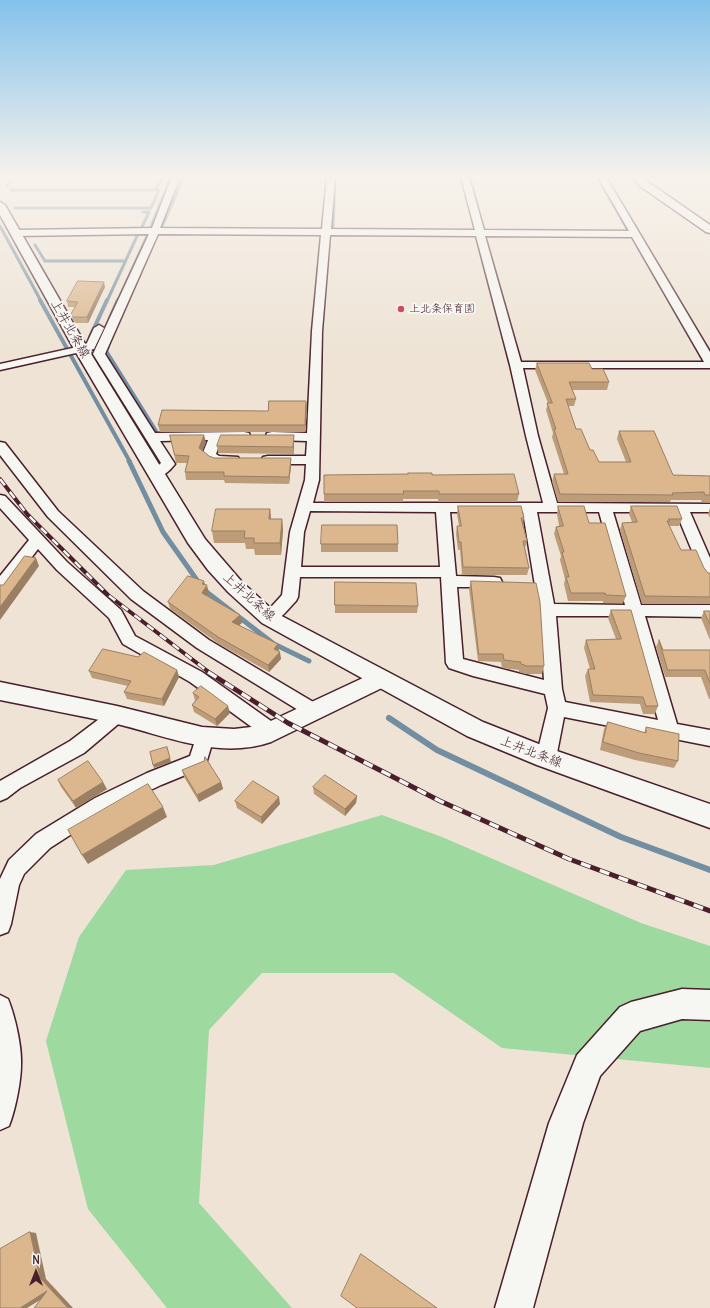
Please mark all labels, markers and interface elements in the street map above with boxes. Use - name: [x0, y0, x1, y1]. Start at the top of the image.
- street label: 上井北条線: [47, 297, 93, 361]
- place label: 上北条保育園: [409, 302, 475, 316]
- marker: 上北条保育園: [396, 304, 406, 314]
- street label: 上井北条線: [220, 569, 278, 625]
- street label: 上井北条線: [498, 733, 564, 771]
- north arrow: [16, 1252, 56, 1292]
- text: N: [32, 1253, 40, 1267]

